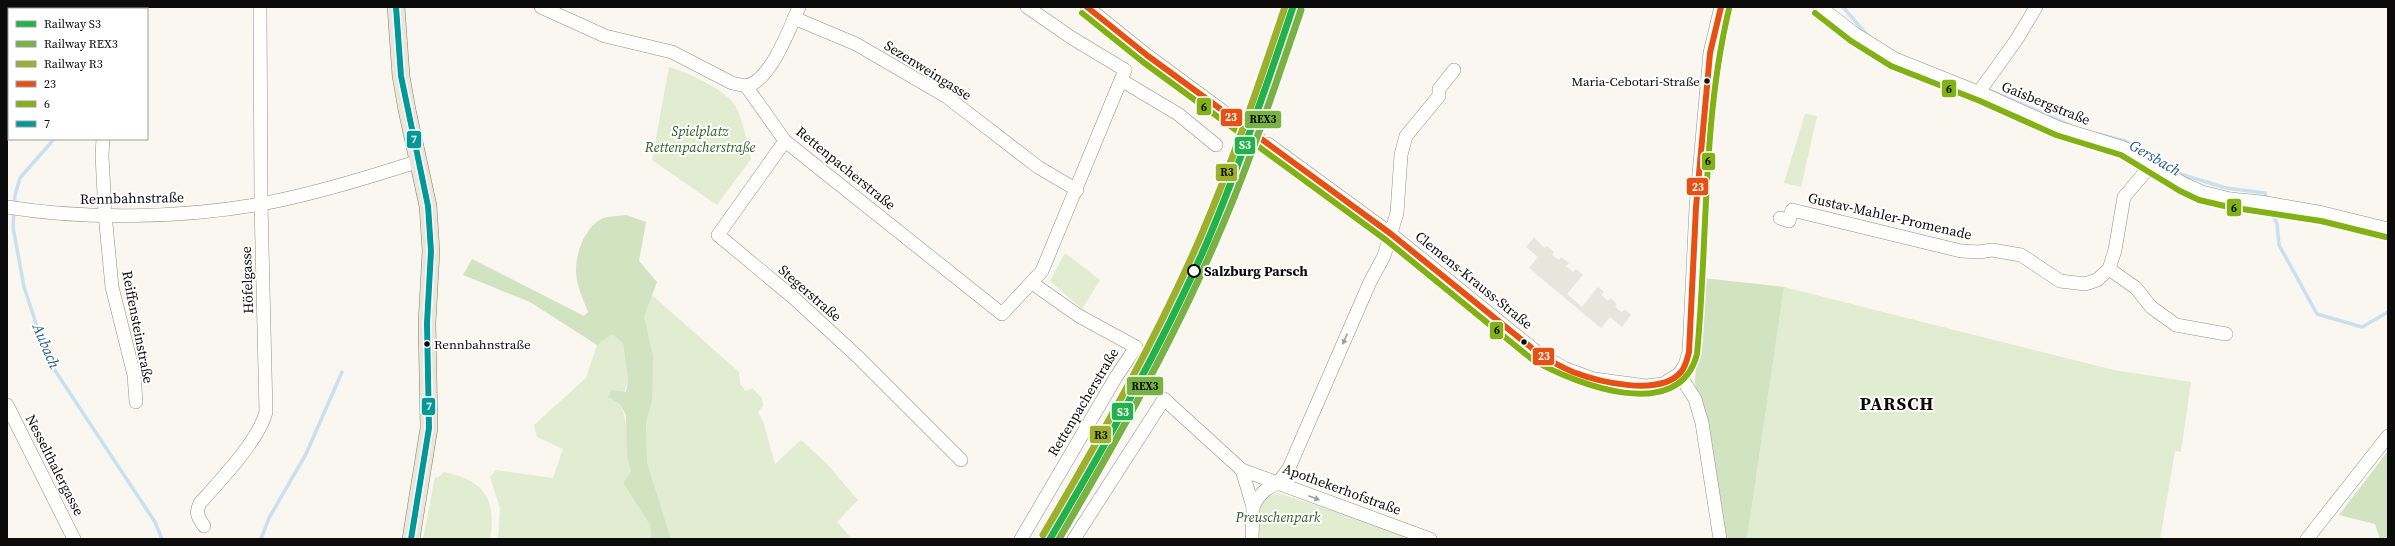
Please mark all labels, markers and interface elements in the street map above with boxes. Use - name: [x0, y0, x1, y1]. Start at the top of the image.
- legend: [8, 8, 148, 140]
- text: Railway S3: [44, 16, 101, 32]
- street label: Sezenweingasse: [881, 35, 975, 105]
- text: Railway REX3: [44, 36, 118, 52]
- text: Railway R3: [44, 56, 103, 72]
- place label: Maria-Cebotari-Straße: [1571, 73, 1700, 90]
- text: 23: [44, 76, 56, 92]
- marker: Maria-Cebotari-Straße: [1702, 76, 1712, 86]
- street label: Gaisbergstraße: [1999, 76, 2093, 130]
- line badge: 6: [1941, 79, 1957, 98]
- text: 6: [1946, 82, 1952, 97]
- text: 6: [44, 96, 50, 112]
- line badge: 6: [1196, 97, 1212, 116]
- text: 6: [1201, 100, 1207, 115]
- line badge: 23: [1220, 108, 1243, 127]
- text: 23: [1225, 110, 1237, 125]
- line badge: REX3: [1244, 110, 1282, 129]
- text: REX3: [1249, 112, 1277, 127]
- text: 7: [44, 116, 50, 132]
- park label: Spielplatz Rettenpacherstraße: [644, 121, 756, 157]
- street label: Rettenpacherstraße: [792, 122, 900, 214]
- line badge: 7: [406, 130, 422, 149]
- text: 7: [411, 132, 417, 147]
- water label: Gersbach: [2126, 134, 2185, 181]
- line badge: S3: [1234, 136, 1256, 155]
- text: S3: [1239, 138, 1251, 153]
- line badge: 6: [1701, 152, 1716, 171]
- text: 6: [1705, 154, 1711, 169]
- line badge: R3: [1215, 163, 1238, 182]
- text: R3: [1220, 165, 1234, 180]
- line badge: 23: [1686, 177, 1709, 196]
- text: 23: [1692, 180, 1704, 195]
- street label: Rennbahnstraße: [80, 187, 184, 209]
- street label: Gustav-Mahler-Promenade: [1806, 187, 1974, 245]
- line badge: 6: [2226, 198, 2242, 217]
- text: 6: [2231, 201, 2237, 216]
- street label: Clemens-Krauss-Straße: [1411, 226, 1537, 334]
- street label: Höfelgasse: [236, 246, 258, 314]
- street label: Stegerstraße: [774, 260, 846, 326]
- place label: Salzburg Parsch: [1204, 261, 1308, 281]
- marker: Salzburg Parsch: [1187, 264, 1201, 278]
- street label: Reiffensteinstraße: [117, 269, 159, 385]
- water label: Aubach: [27, 319, 65, 372]
- line badge: 6: [1489, 321, 1504, 340]
- text: 6: [1494, 323, 1500, 338]
- one-way arrow: [1342, 333, 1348, 344]
- place label: Rennbahnstraße: [434, 336, 531, 353]
- unlabelled marker: [1519, 337, 1529, 347]
- marker: Rennbahnstraße: [422, 339, 432, 349]
- street label: Rettenpacherstraße: [1043, 344, 1123, 460]
- line badge: 23: [1532, 347, 1555, 366]
- text: 23: [1538, 349, 1550, 364]
- line badge: REX3: [1126, 376, 1164, 396]
- text: REX3: [1131, 379, 1159, 394]
- district label: PARSCH: [1860, 391, 1934, 416]
- line badge: 7: [421, 397, 436, 416]
- text: 7: [426, 399, 432, 414]
- line badge: S3: [1111, 402, 1134, 421]
- text: S3: [1117, 405, 1129, 420]
- street label: Nesselthalergasse: [21, 411, 89, 519]
- line badge: R3: [1089, 425, 1112, 444]
- text: R3: [1094, 428, 1108, 443]
- street label: Apothekerhofstraße: [1280, 458, 1404, 520]
- one-way arrow: [1309, 495, 1321, 501]
- park label: Preuschenpark: [1235, 507, 1321, 527]

